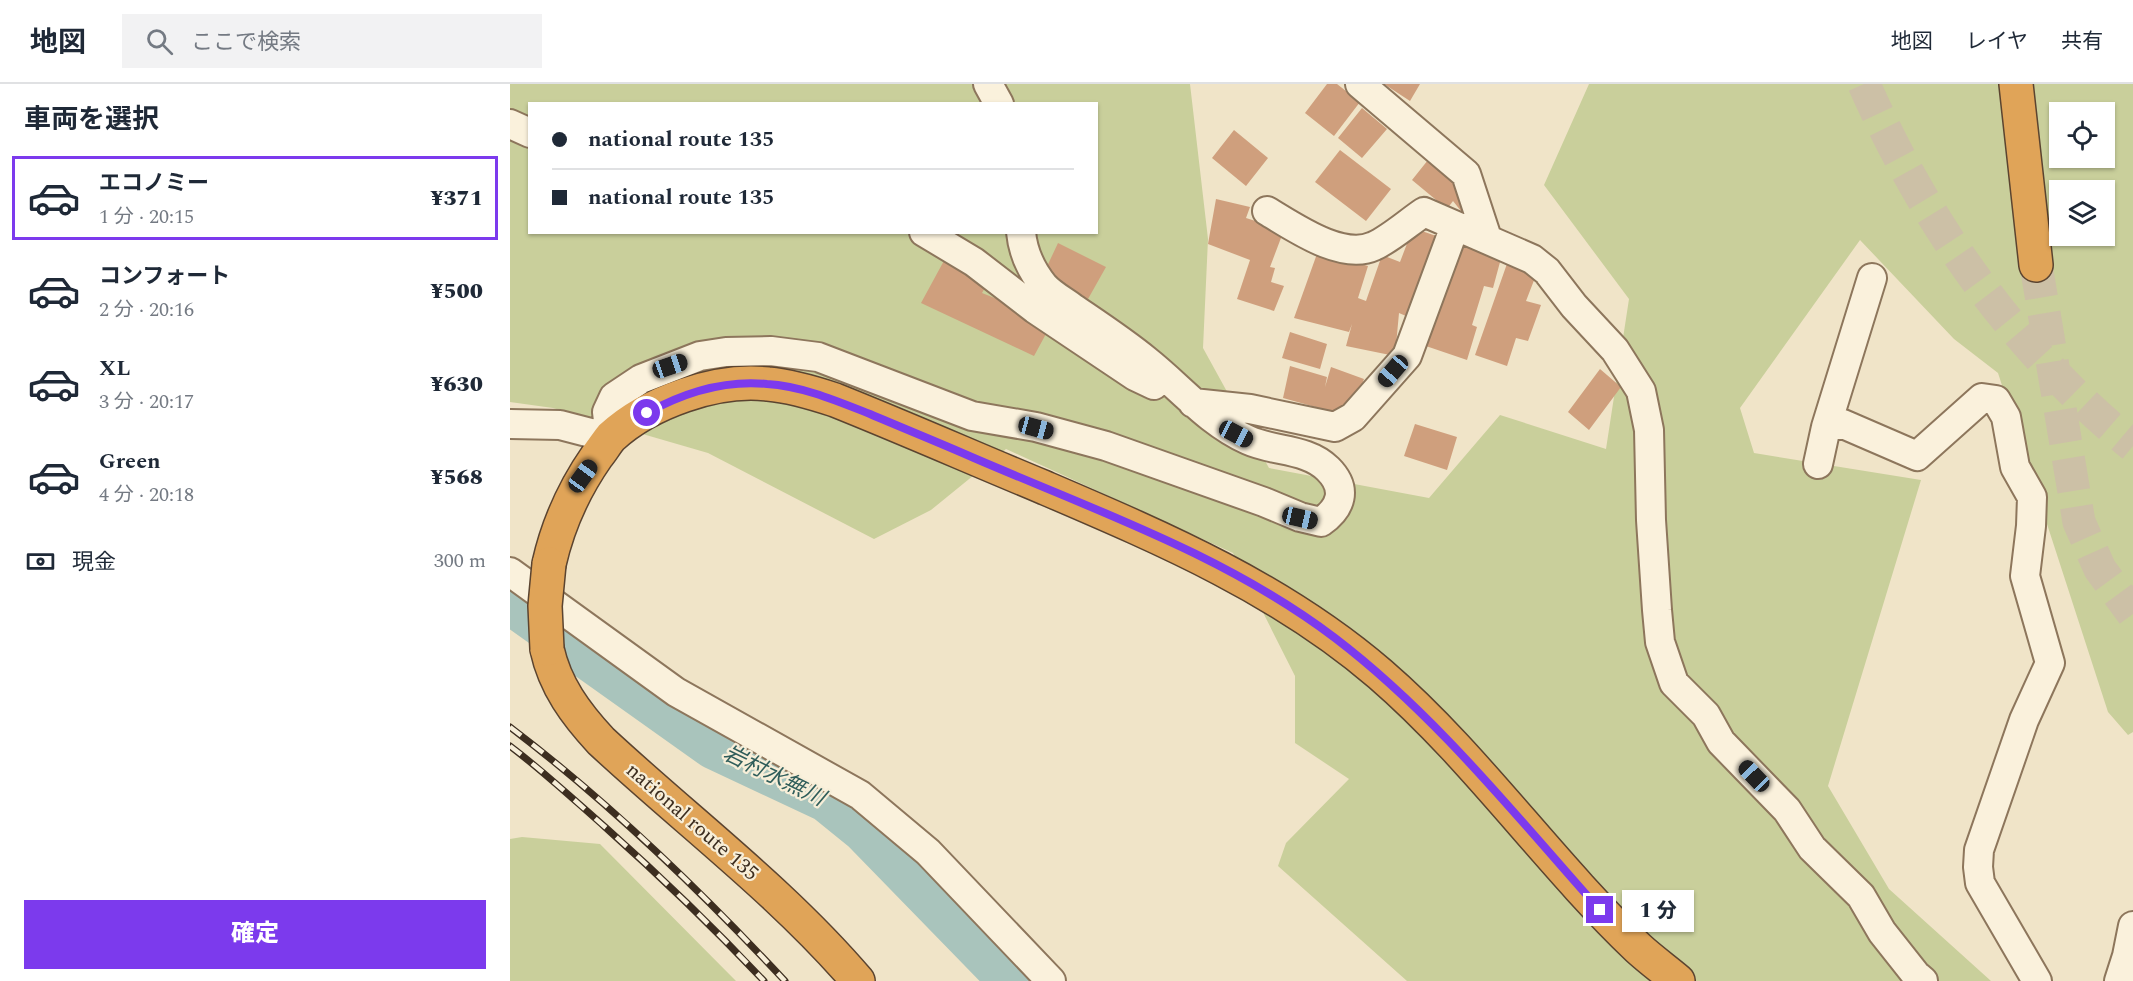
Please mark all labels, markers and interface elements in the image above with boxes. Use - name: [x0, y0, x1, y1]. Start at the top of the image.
- search box: [122, 14, 542, 68]
- text: 地図: [30, 21, 86, 64]
- icon: search: [143, 25, 176, 58]
- text: ここで検索: [191, 26, 301, 59]
- text: 地図: [1891, 26, 1933, 58]
- text: レイヤ: [1966, 26, 2028, 58]
- text: 共有: [2061, 26, 2103, 58]
- text: 車両を選択: [24, 99, 159, 141]
- map controls: [2049, 102, 2115, 246]
- button: locate: [2049, 102, 2115, 168]
- text: national route 135: [588, 123, 774, 156]
- text: エコノミー: [99, 167, 209, 200]
- icon: car: [27, 171, 81, 225]
- button: layers: [2049, 180, 2115, 246]
- text: national route 135: [588, 181, 774, 214]
- text: ¥371: [430, 182, 483, 215]
- text: 1 分 · 20:15: [99, 202, 194, 232]
- text: コンフォート: [99, 260, 230, 293]
- icon: car: [27, 264, 81, 318]
- text: ¥500: [430, 275, 483, 308]
- text: 2 分 · 20:16: [99, 295, 194, 325]
- text: XL: [99, 352, 130, 385]
- car: [650, 352, 690, 380]
- car: [1374, 352, 1412, 390]
- icon: car: [27, 357, 81, 411]
- text: ¥630: [430, 368, 483, 401]
- text: 3 分 · 20:17: [99, 387, 194, 417]
- route start: [633, 399, 660, 426]
- car: [1016, 415, 1056, 441]
- car: [1216, 418, 1256, 450]
- text: Green: [99, 445, 161, 478]
- icon: car: [27, 450, 81, 504]
- car: [565, 456, 601, 496]
- text: ¥568: [430, 461, 483, 494]
- text: 4 分 · 20:18: [99, 480, 194, 510]
- car: [1280, 505, 1320, 531]
- icon: cash: [24, 545, 57, 578]
- text: 現金: [72, 546, 116, 579]
- text: 300 m: [434, 546, 486, 576]
- water label: 岩村水無川: [717, 737, 832, 816]
- street label: national route 135: [618, 755, 766, 889]
- car: [1735, 757, 1773, 795]
- callout: 1 分: [1621, 889, 1693, 931]
- route end: [1586, 896, 1613, 923]
- text: 1 分: [1640, 896, 1677, 926]
- button: 確定: [24, 900, 486, 969]

